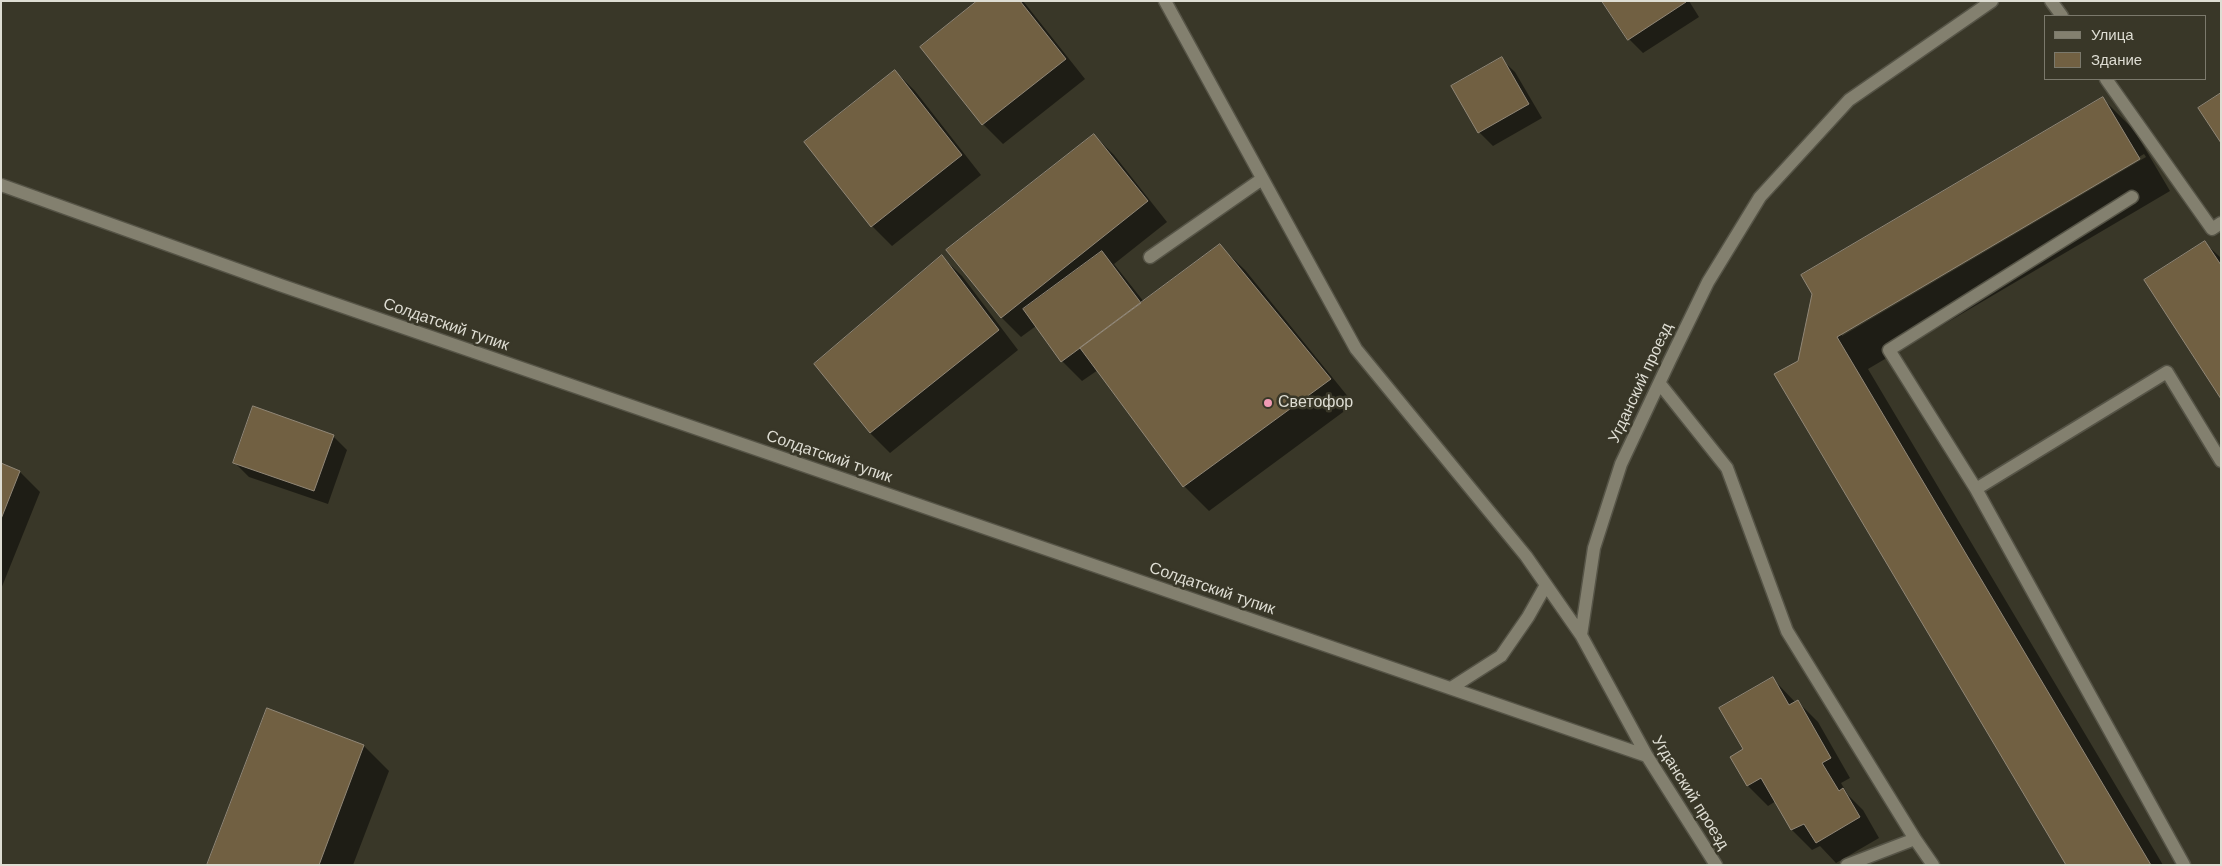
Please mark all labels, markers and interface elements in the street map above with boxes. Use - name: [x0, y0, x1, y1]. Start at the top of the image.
- legend: [2044, 15, 2207, 80]
- text: Улица: [2091, 26, 2134, 43]
- text: Здание: [2091, 51, 2142, 68]
- street label: Солдатский тупик: [381, 294, 511, 356]
- street label: Угданский проезд: [1605, 320, 1677, 446]
- place label: Светофор: [1278, 393, 1353, 413]
- marker: Светофор: [1262, 397, 1274, 409]
- street label: Солдатский тупик: [764, 426, 894, 488]
- street label: Солдатский тупик: [1147, 558, 1277, 620]
- street label: Угданский проезд: [1647, 733, 1733, 853]

